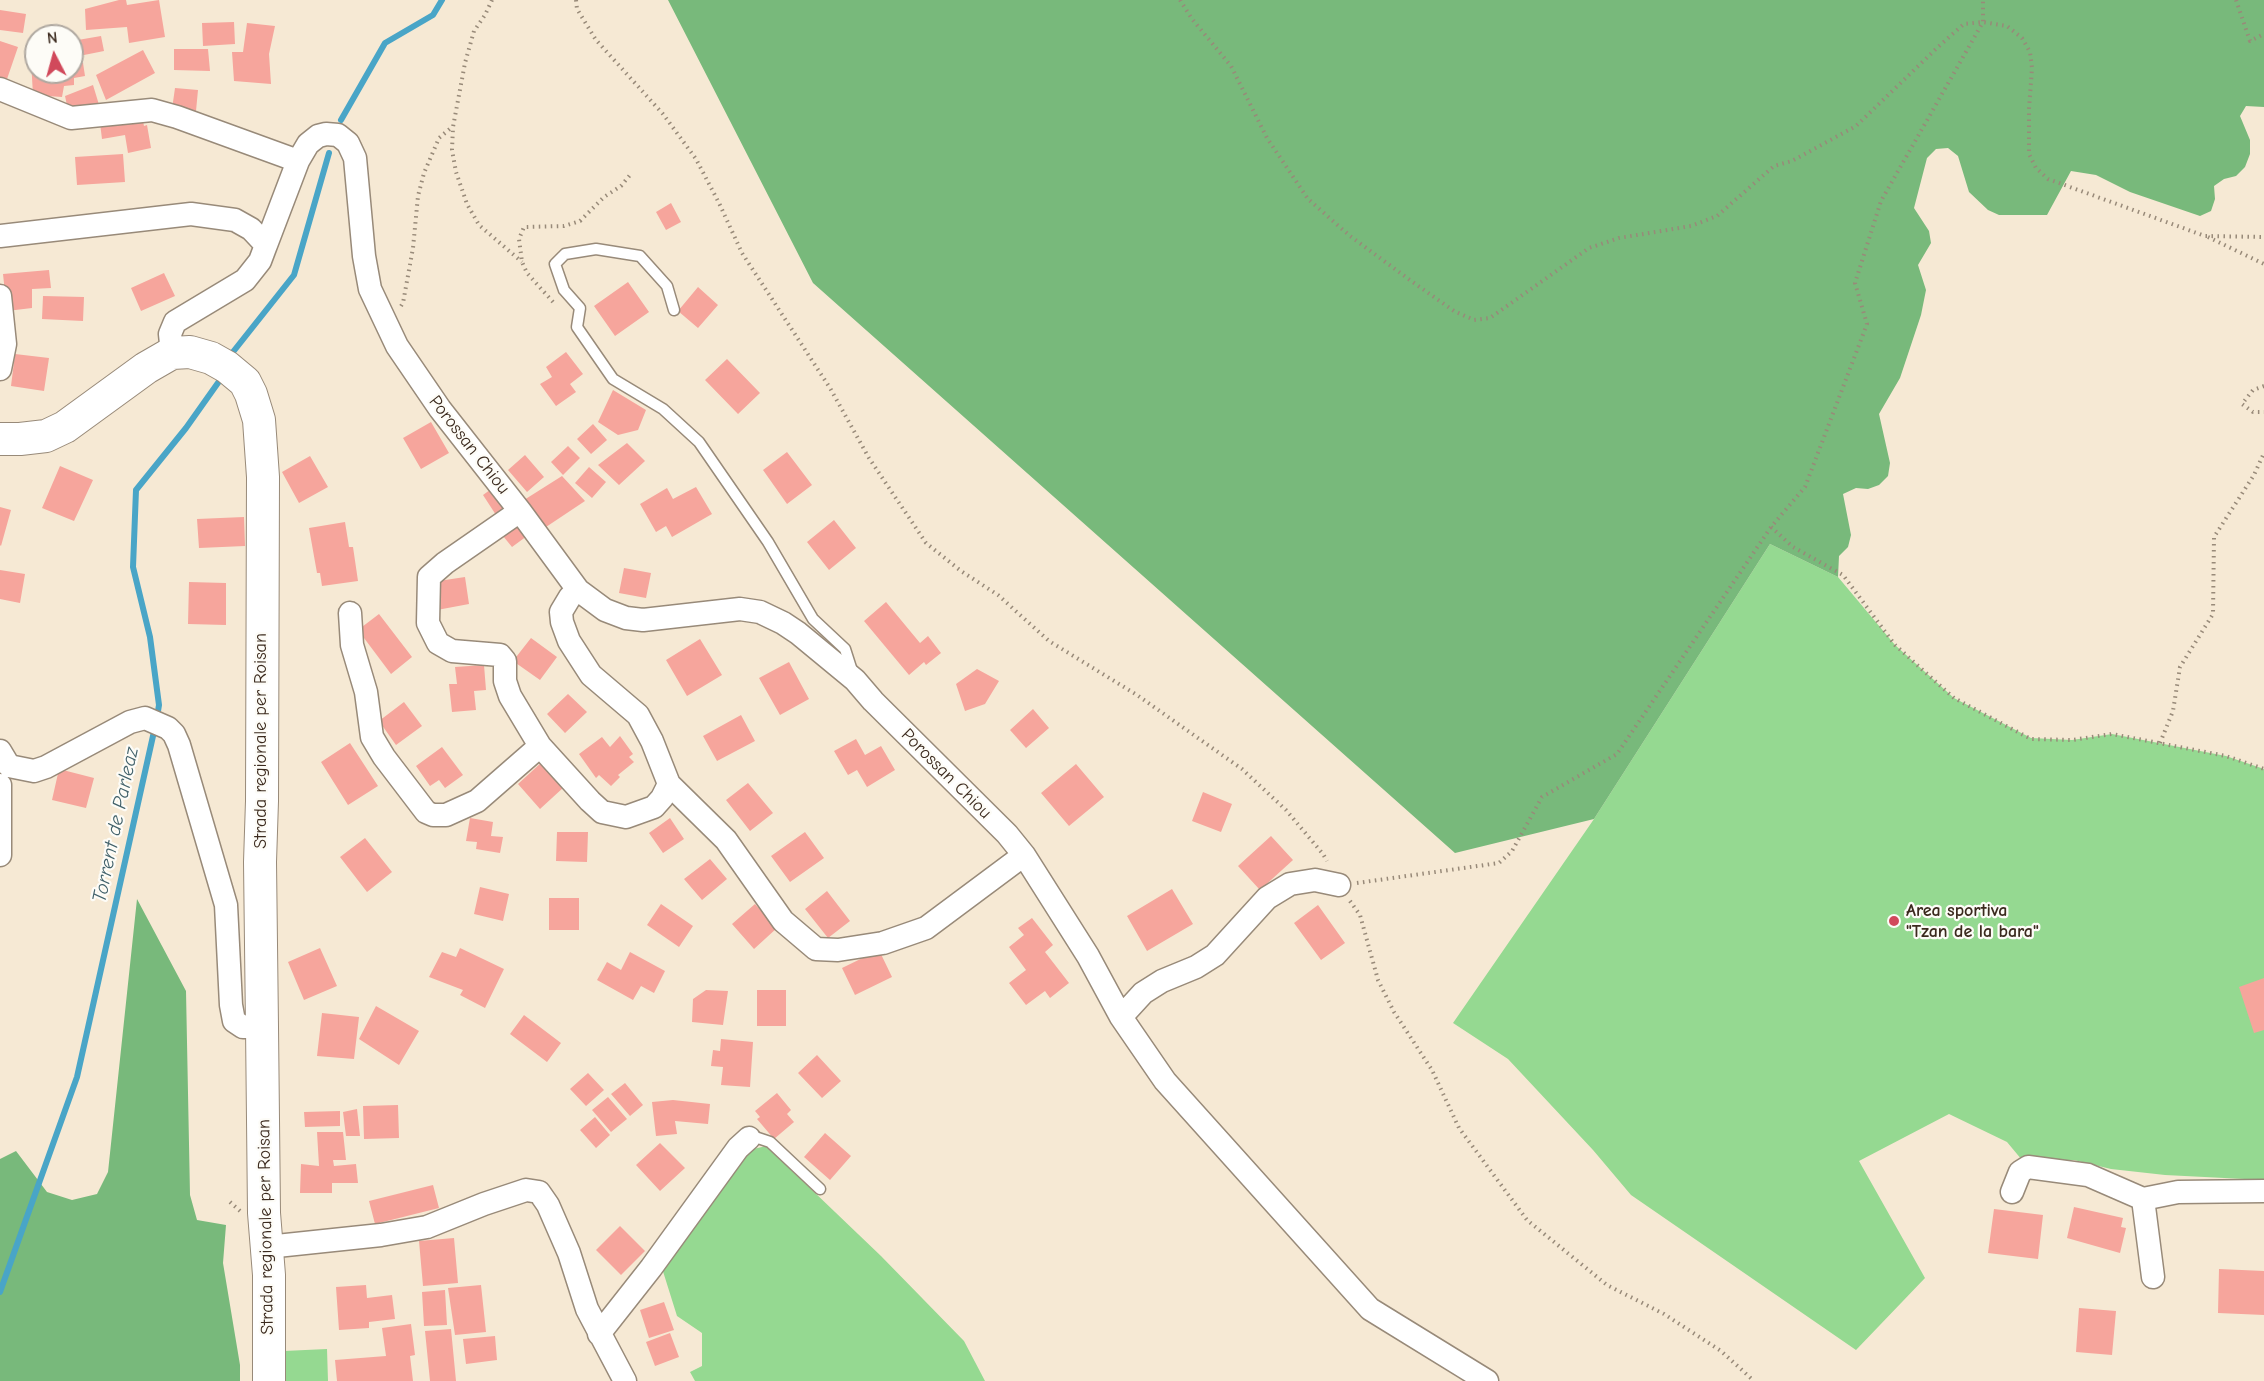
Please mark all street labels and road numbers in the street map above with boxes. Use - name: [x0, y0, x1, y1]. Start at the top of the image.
- street label: Porossan Chiou: [424, 392, 514, 498]
- street label: Strada regionale per Roisan: [250, 633, 272, 849]
- street label: Porossan Chiou: [896, 724, 996, 824]
- street label: Strada regionale per Roisan: [253, 1119, 279, 1335]

